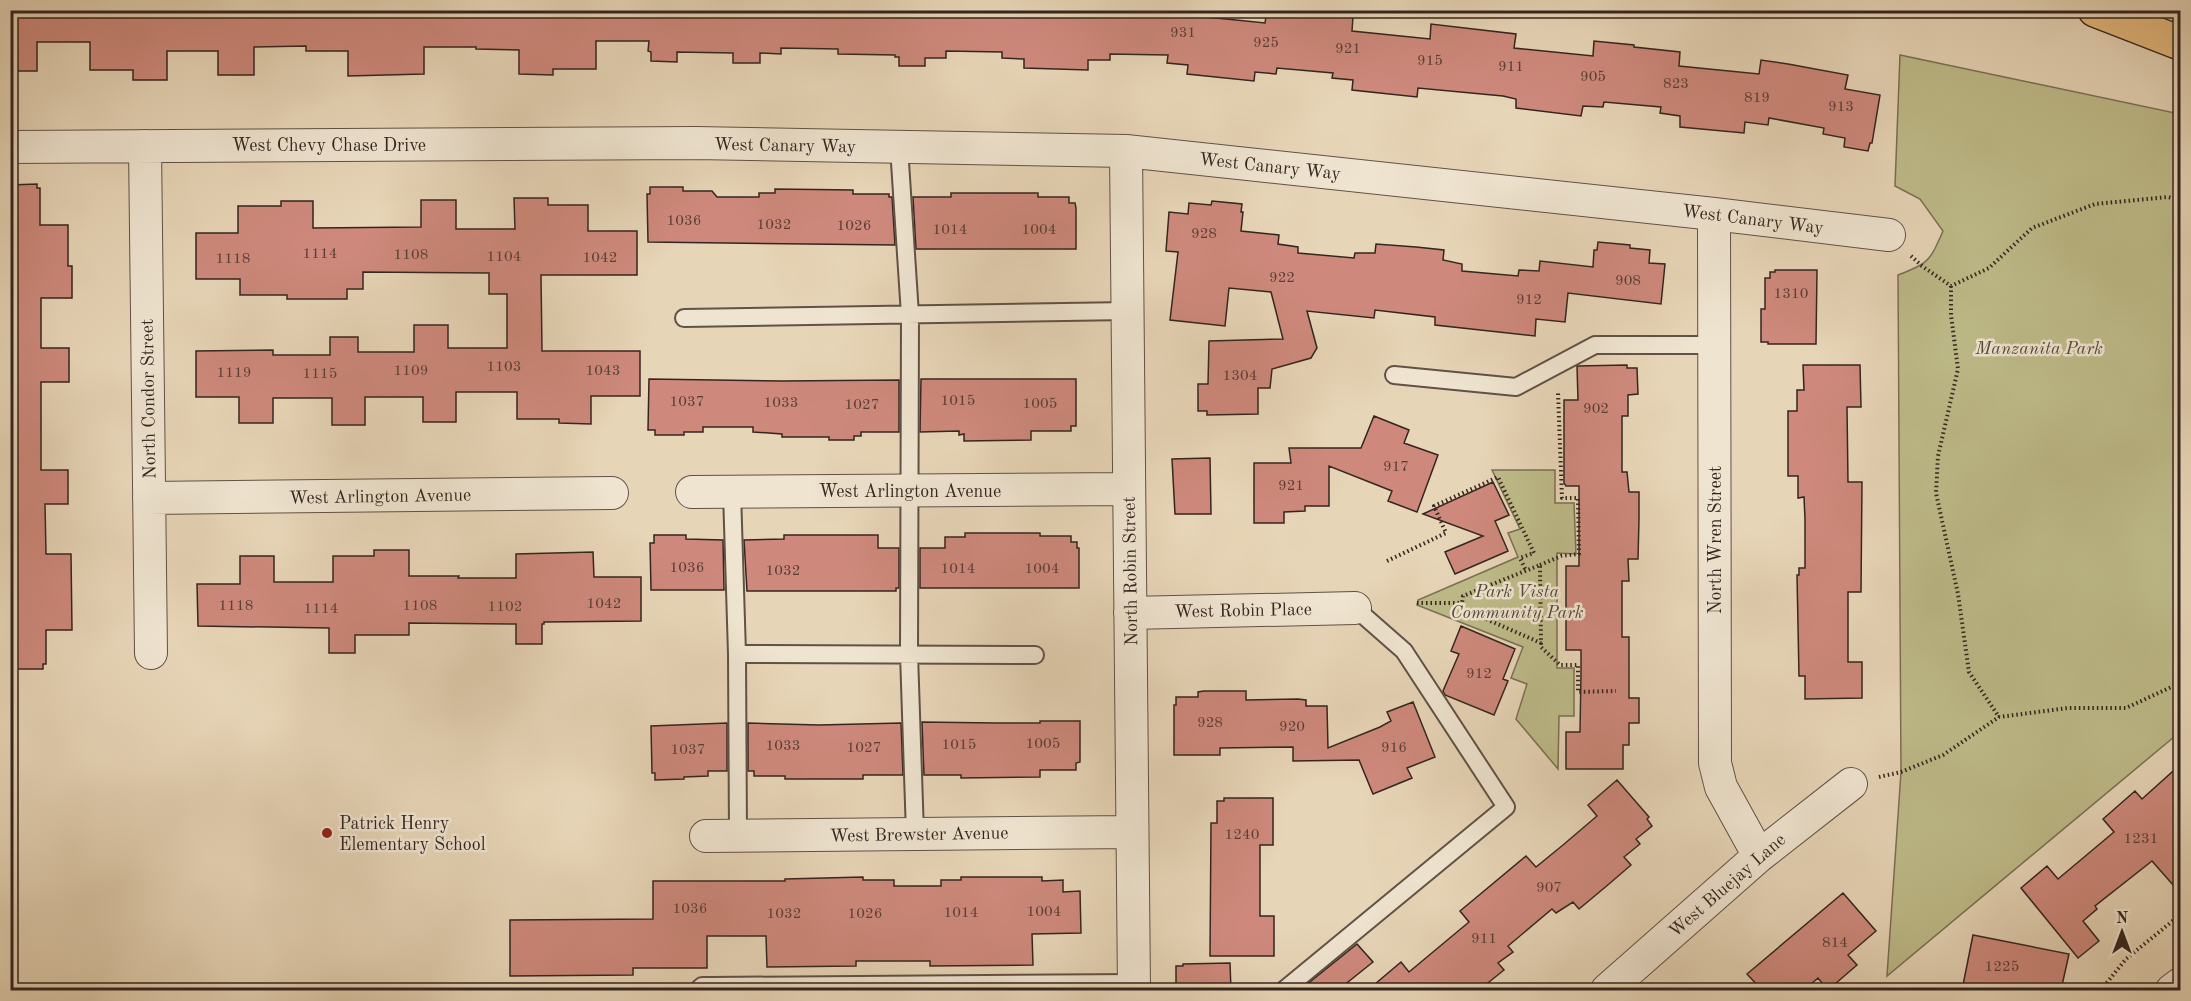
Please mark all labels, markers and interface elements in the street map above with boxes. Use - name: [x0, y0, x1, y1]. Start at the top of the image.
- house number: 931: [1170, 26, 1196, 41]
- house number: 925: [1253, 36, 1279, 51]
- house number: 921: [1335, 42, 1361, 57]
- house number: 915: [1417, 54, 1443, 69]
- house number: 911: [1498, 60, 1524, 75]
- house number: 905: [1580, 70, 1606, 85]
- house number: 823: [1663, 77, 1689, 92]
- house number: 819: [1744, 91, 1770, 106]
- house number: 913: [1828, 100, 1854, 115]
- street label: West Canary Way: [714, 136, 857, 156]
- street label: West Chevy Chase Drive: [232, 137, 426, 155]
- street label: West Canary Way: [1198, 151, 1342, 183]
- street label: West Canary Way: [1681, 202, 1825, 238]
- house number: 1036: [667, 214, 701, 229]
- house number: 1032: [757, 218, 791, 233]
- house number: 1026: [837, 219, 871, 234]
- house number: 1014: [933, 223, 967, 238]
- house number: 1004: [1022, 223, 1056, 238]
- house number: 928: [1191, 227, 1217, 242]
- house number: 1114: [303, 247, 337, 262]
- house number: 1108: [394, 248, 428, 263]
- house number: 1104: [487, 250, 521, 265]
- house number: 1042: [583, 251, 617, 266]
- house number: 1118: [216, 252, 250, 267]
- house number: 922: [1269, 271, 1295, 286]
- house number: 908: [1615, 274, 1641, 289]
- house number: 1310: [1774, 287, 1808, 302]
- house number: 912: [1516, 293, 1542, 308]
- street label: North Condor Street: [139, 319, 159, 479]
- park label: Manzanita Park: [1974, 340, 2103, 358]
- house number: 1103: [487, 360, 521, 375]
- house number: 1109: [394, 364, 428, 379]
- house number: 1043: [586, 364, 620, 379]
- house number: 1119: [217, 366, 251, 381]
- house number: 1115: [303, 367, 337, 382]
- house number: 1304: [1223, 369, 1257, 384]
- house number: 1015: [941, 394, 975, 409]
- house number: 1037: [670, 395, 704, 410]
- house number: 1033: [764, 396, 798, 411]
- house number: 1005: [1023, 397, 1057, 412]
- house number: 1027: [845, 398, 879, 413]
- house number: 902: [1583, 402, 1609, 417]
- house number: 917: [1383, 460, 1409, 475]
- street label: North Wren Street: [1707, 466, 1725, 614]
- house number: 921: [1278, 479, 1304, 494]
- street label: West Arlington Avenue: [819, 483, 1001, 501]
- street label: West Arlington Avenue: [289, 486, 471, 508]
- street label: North Robin Street: [1121, 496, 1141, 646]
- house number: 1036: [670, 561, 704, 576]
- house number: 1014: [941, 562, 975, 577]
- house number: 1004: [1025, 562, 1059, 577]
- house number: 1032: [766, 564, 800, 579]
- park label: Park Vista Community Park: [1450, 583, 1584, 622]
- house number: 1042: [587, 597, 621, 612]
- house number: 1118: [219, 599, 253, 614]
- house number: 1108: [403, 599, 437, 614]
- house number: 1102: [488, 600, 522, 615]
- street label: West Robin Place: [1174, 601, 1312, 621]
- house number: 1114: [304, 602, 338, 617]
- house number: 912: [1466, 667, 1492, 682]
- house number: 928: [1197, 716, 1223, 731]
- house number: 920: [1279, 720, 1305, 735]
- house number: 1005: [1026, 737, 1060, 752]
- house number: 1015: [942, 738, 976, 753]
- house number: 1033: [766, 739, 800, 754]
- house number: 1027: [847, 741, 881, 756]
- house number: 916: [1381, 741, 1407, 756]
- house number: 1037: [671, 743, 705, 758]
- place label: Patrick Henry Elementary School: [339, 815, 486, 854]
- street label: West Brewster Avenue: [829, 824, 1009, 846]
- marker: Patrick Henry Elementary School: [320, 826, 334, 840]
- house number: 1240: [1225, 828, 1259, 843]
- street label: West Bluejay Lane: [1666, 830, 1789, 941]
- house number: 1231: [2124, 832, 2158, 847]
- house number: 907: [1536, 881, 1562, 896]
- house number: 1036: [673, 902, 707, 917]
- north arrow: [2092, 902, 2152, 962]
- house number: 1004: [1027, 905, 1061, 920]
- house number: 1014: [944, 906, 978, 921]
- house number: 1032: [767, 907, 801, 922]
- house number: 1026: [848, 907, 882, 922]
- text: N: [2116, 911, 2129, 927]
- house number: 911: [1471, 932, 1497, 947]
- house number: 814: [1822, 936, 1848, 951]
- house number: 1225: [1985, 960, 2019, 975]

